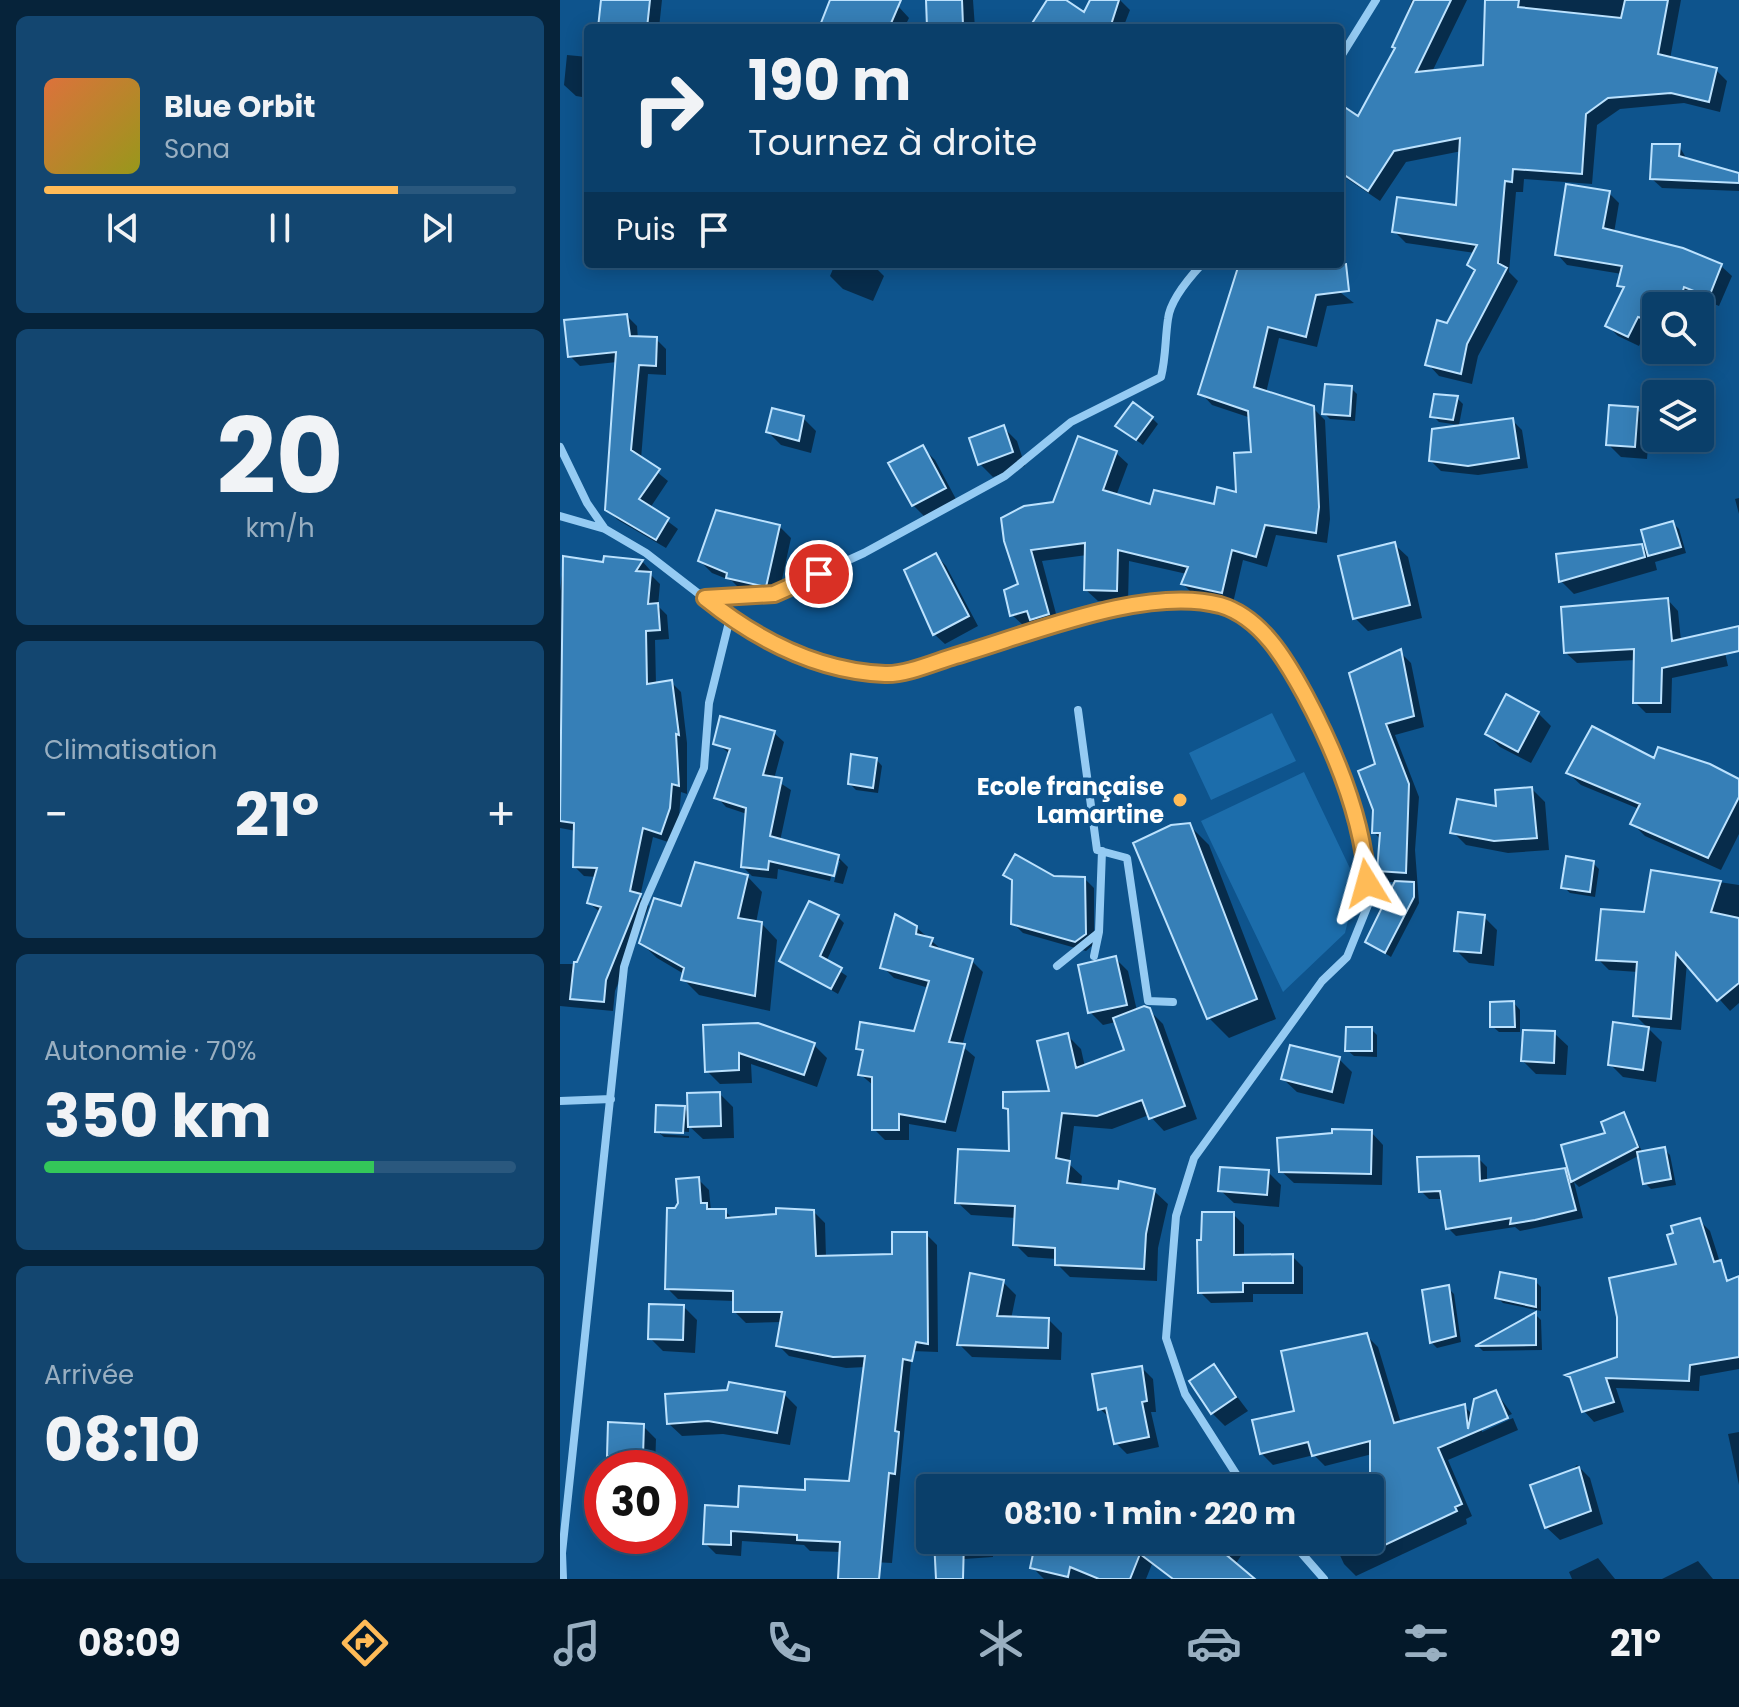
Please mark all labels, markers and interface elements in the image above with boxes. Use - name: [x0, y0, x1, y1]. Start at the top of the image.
- text: 190 m: [748, 41, 911, 120]
- icon: right: [616, 56, 720, 160]
- text: Blue Orbit: [164, 85, 316, 128]
- text: Tournez à droite: [748, 117, 1037, 168]
- text: Sona: [164, 131, 230, 167]
- icon: previous: [101, 206, 145, 250]
- icon: pause: [258, 206, 302, 250]
- icon: next: [415, 206, 459, 250]
- text: Puis: [616, 208, 676, 251]
- icon: arrive: [692, 208, 736, 252]
- map controls: [1642, 292, 1714, 452]
- button: search: [1642, 292, 1714, 364]
- button: layers: [1642, 380, 1714, 452]
- text: 20: [216, 384, 344, 529]
- text: km/h: [245, 510, 315, 546]
- pin: [785, 540, 853, 608]
- icon: arrive: [797, 552, 841, 596]
- text: Climatisation: [44, 732, 217, 768]
- place label: Ecole française Lamartine: [977, 770, 1164, 831]
- text: 21°: [235, 773, 319, 857]
- text: −: [44, 784, 68, 845]
- text: +: [486, 784, 516, 845]
- marker: Ecole française Lamartine: [1171, 791, 1189, 809]
- position arrow: [1325, 841, 1409, 925]
- text: Autonomie · 70%: [44, 1033, 257, 1069]
- text: 350 km: [44, 1074, 272, 1158]
- text: Arrivée: [44, 1357, 134, 1393]
- text: 08:10: [44, 1398, 201, 1482]
- speed limit sign: 30: [584, 1450, 688, 1554]
- text: 08:10 · 1 min · 220 m: [1004, 1492, 1296, 1535]
- icon: directions: [337, 1615, 393, 1671]
- icon: music: [549, 1615, 605, 1671]
- icon: phone: [761, 1615, 817, 1671]
- icon: climate: [973, 1615, 1029, 1671]
- icon: car: [1186, 1615, 1242, 1671]
- icon: filters: [1398, 1615, 1454, 1671]
- text: 08:09: [78, 1618, 181, 1669]
- text: 21°: [1610, 1618, 1661, 1669]

